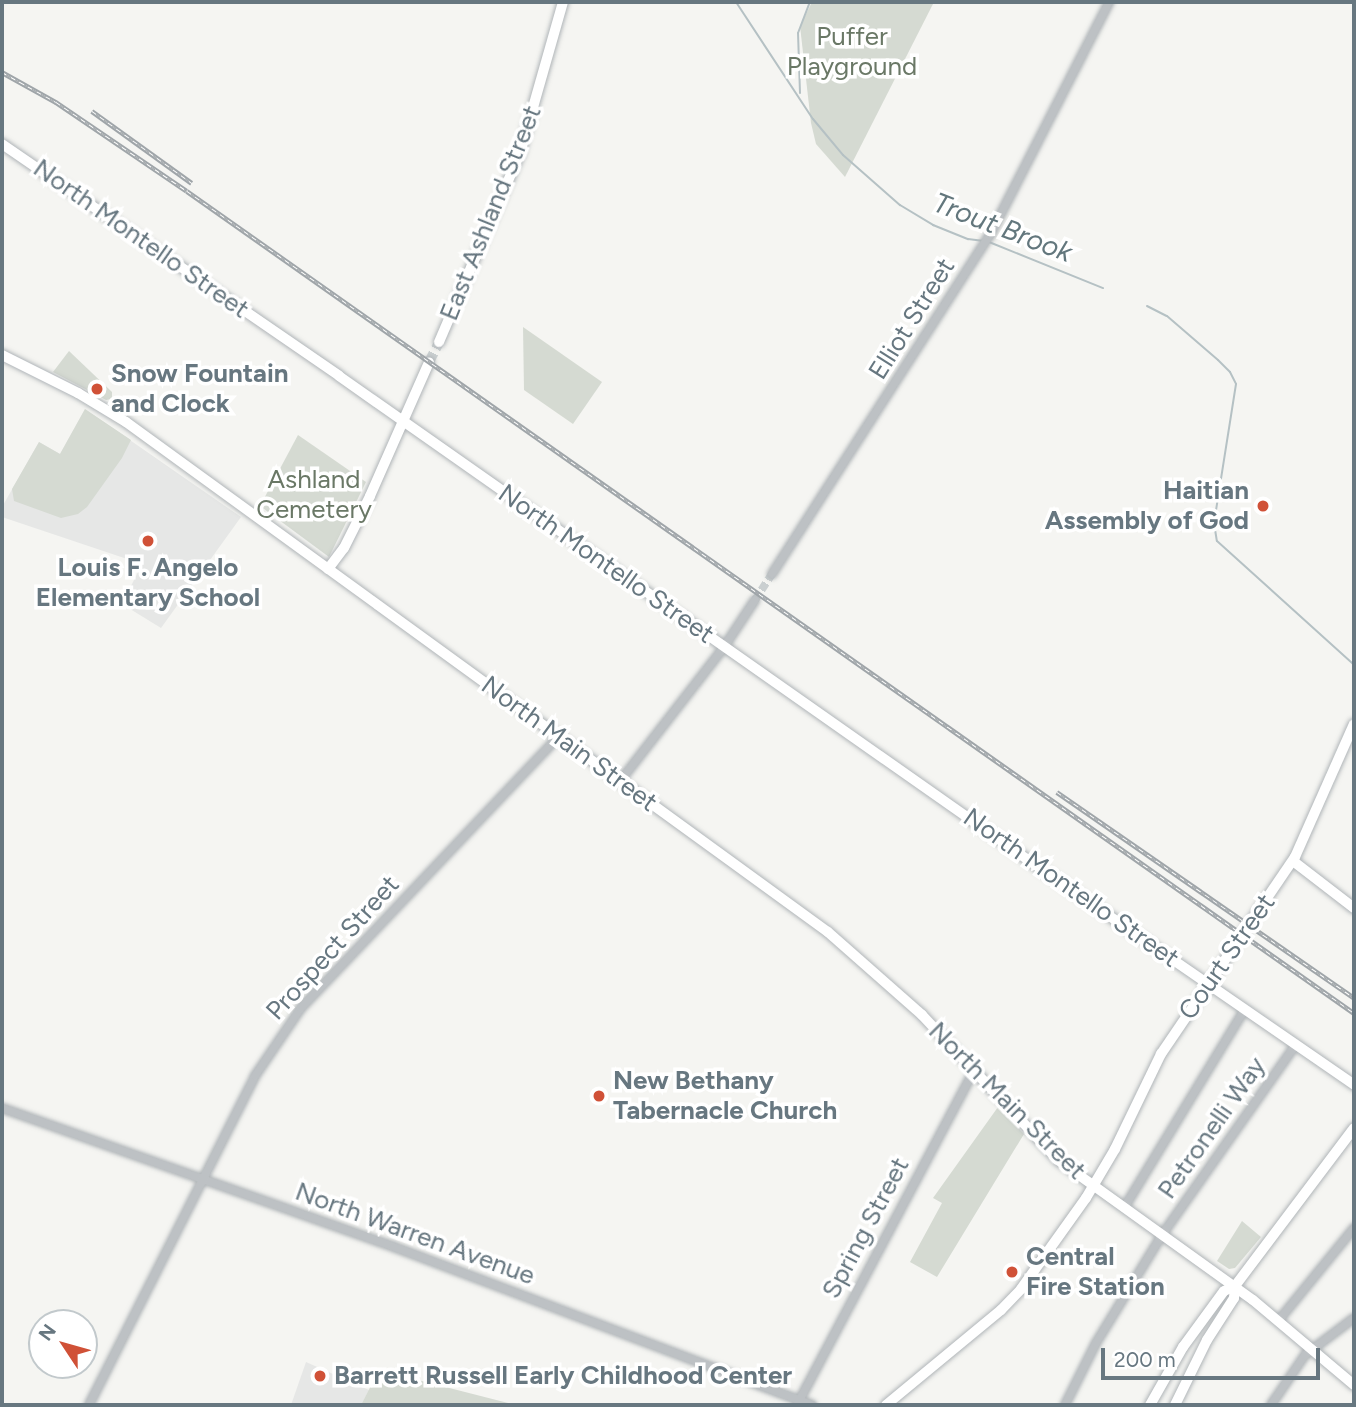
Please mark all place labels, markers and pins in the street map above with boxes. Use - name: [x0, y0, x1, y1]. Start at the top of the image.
- place label: Snow Fountain and Clock: [111, 358, 288, 420]
- marker: Snow Fountain and Clock: [89, 381, 105, 397]
- place label: Haitian Assembly of God: [1045, 475, 1249, 536]
- marker: Haitian Assembly of God: [1255, 498, 1271, 514]
- marker: Louis F. Angelo Elementary School: [140, 533, 156, 549]
- place label: Louis F. Angelo Elementary School: [36, 552, 260, 614]
- place label: New Bethany Tabernacle Church: [613, 1065, 837, 1126]
- marker: New Bethany Tabernacle Church: [591, 1088, 607, 1104]
- place label: Central Fire Station: [1026, 1241, 1165, 1302]
- marker: Central Fire Station: [1004, 1264, 1020, 1280]
- place label: Barrett Russell Early Childhood Center: [334, 1360, 792, 1392]
- marker: Barrett Russell Early Childhood Center: [312, 1368, 328, 1384]

